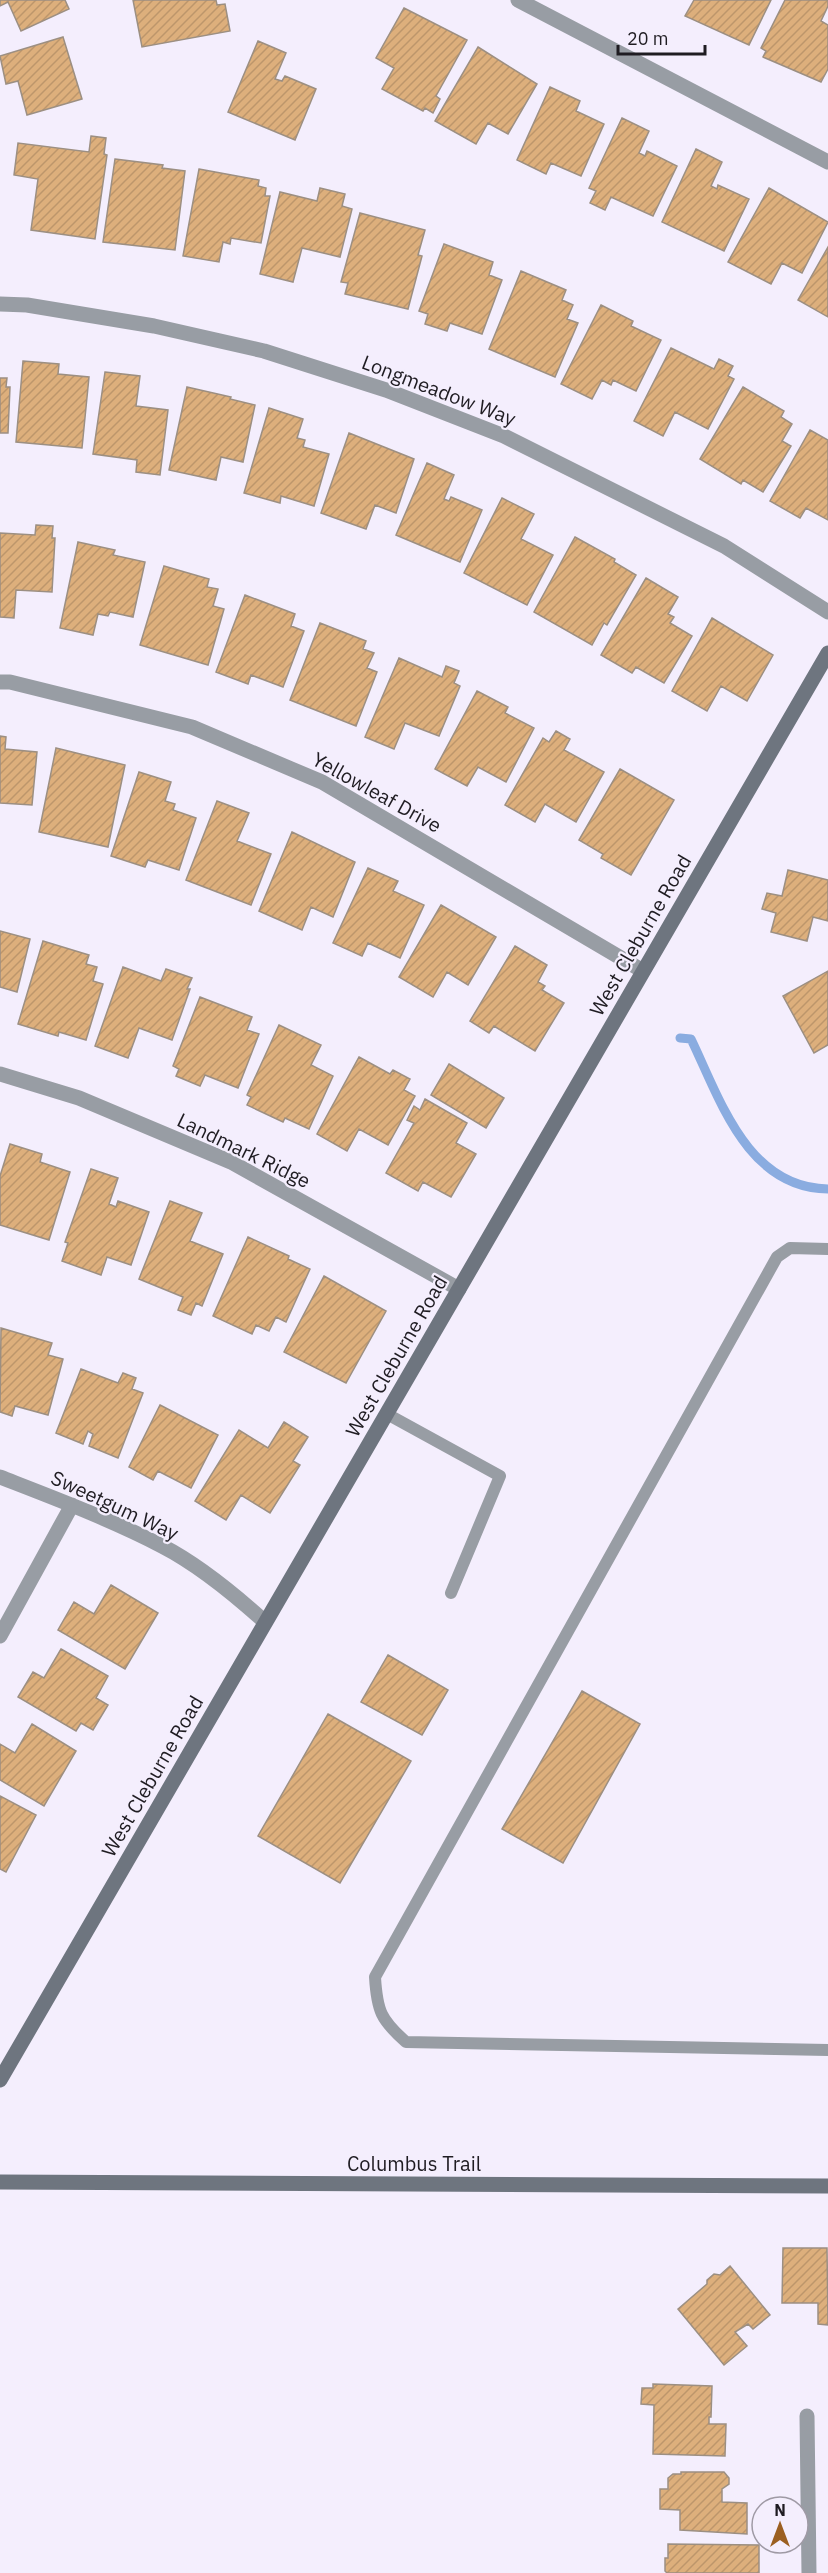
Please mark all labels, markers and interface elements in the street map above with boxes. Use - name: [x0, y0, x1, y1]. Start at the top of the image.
- scale bar: [618, 18, 705, 56]
- text: 20 m: [627, 27, 669, 50]
- street label: Longmeadow Way: [358, 348, 520, 432]
- street label: Yellowleaf Drive: [308, 745, 446, 839]
- street label: West Cleburne Road: [583, 849, 697, 1021]
- street label: Landmark Ridge: [173, 1106, 315, 1194]
- street label: West Cleburne Road: [339, 1270, 453, 1442]
- street label: Sweetgum Way: [47, 1464, 183, 1546]
- street label: West Cleburne Road: [95, 1690, 209, 1862]
- street label: Columbus Trail: [347, 2150, 481, 2177]
- north arrow: [750, 2495, 810, 2555]
- text: N: [774, 2500, 786, 2520]

